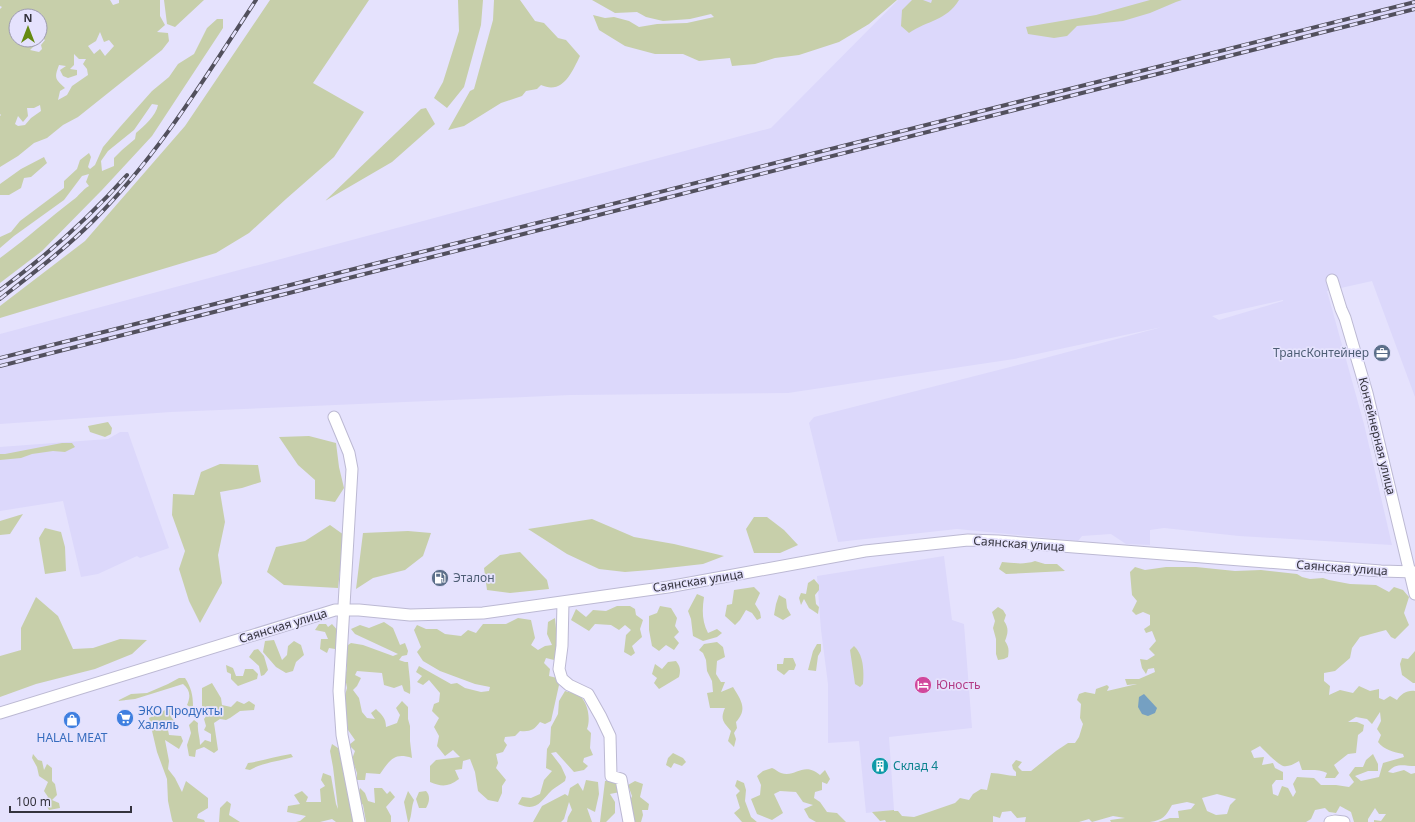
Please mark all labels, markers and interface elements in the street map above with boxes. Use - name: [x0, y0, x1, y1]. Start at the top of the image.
- north arrow: [8, 8, 48, 48]
- text: N: [24, 10, 32, 25]
- office icon: ТрансКонтейнер: [1372, 343, 1392, 363]
- place label: ТрансКонтейнер: [1273, 344, 1369, 361]
- street label: Контейнерная улица: [1355, 375, 1400, 496]
- street label: Саянская улица: [973, 532, 1065, 555]
- street label: Саянская улица: [1296, 556, 1388, 579]
- street label: Саянская улица: [651, 565, 744, 596]
- fuel station icon: Эталон: [430, 568, 450, 588]
- place label: Эталон: [453, 569, 495, 586]
- street label: Саянская улица: [237, 604, 329, 647]
- hotel icon: Юность: [913, 675, 933, 695]
- place label: Юность: [936, 676, 981, 693]
- place label: ЭКО Продукты Халяль: [138, 702, 223, 733]
- supermarket icon: ЭКО Продукты Халяль: [115, 708, 135, 728]
- shop icon: HALAL MEAT: [62, 710, 82, 730]
- place label: HALAL MEAT: [37, 729, 108, 746]
- building icon: Склад 4: [870, 756, 890, 776]
- place label: Склад 4: [893, 757, 938, 774]
- scale bar: [10, 788, 131, 814]
- text: 100 m: [16, 793, 51, 810]

